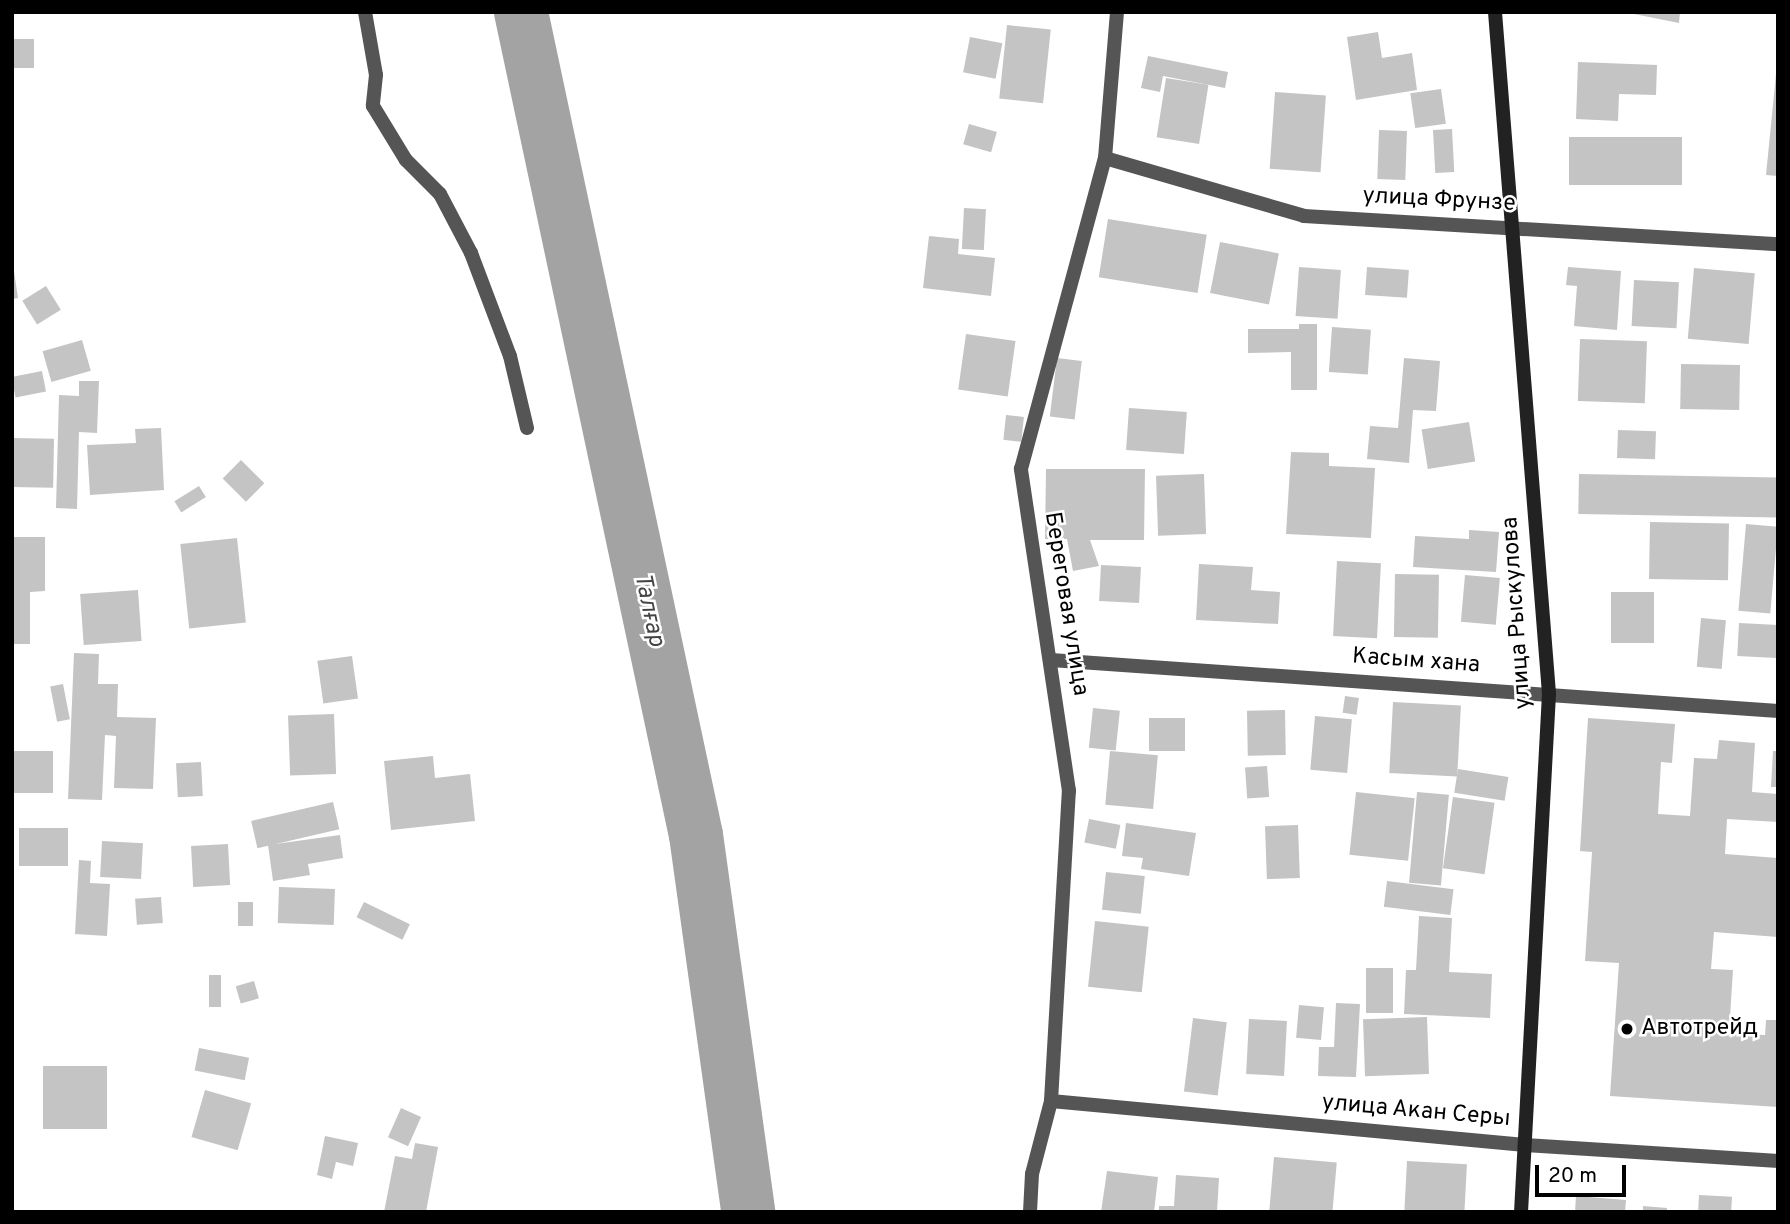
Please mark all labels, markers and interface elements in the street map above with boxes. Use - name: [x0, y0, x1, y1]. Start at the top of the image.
- street label: улица Фрунзе: [1362, 183, 1516, 219]
- street label: Береговая улица: [1037, 510, 1093, 698]
- street label: улица Рыскулова: [1498, 516, 1538, 710]
- water label: Талғар: [626, 571, 670, 649]
- street label: Касым хана: [1351, 644, 1481, 680]
- place label: Автотрейд: [1641, 1015, 1758, 1043]
- marker: Автотрейд: [1619, 1021, 1635, 1037]
- street label: улица Акан Серы: [1320, 1090, 1512, 1134]
- scale bar: [1538, 1150, 1629, 1194]
- text: 20 m: [1548, 1163, 1597, 1190]

